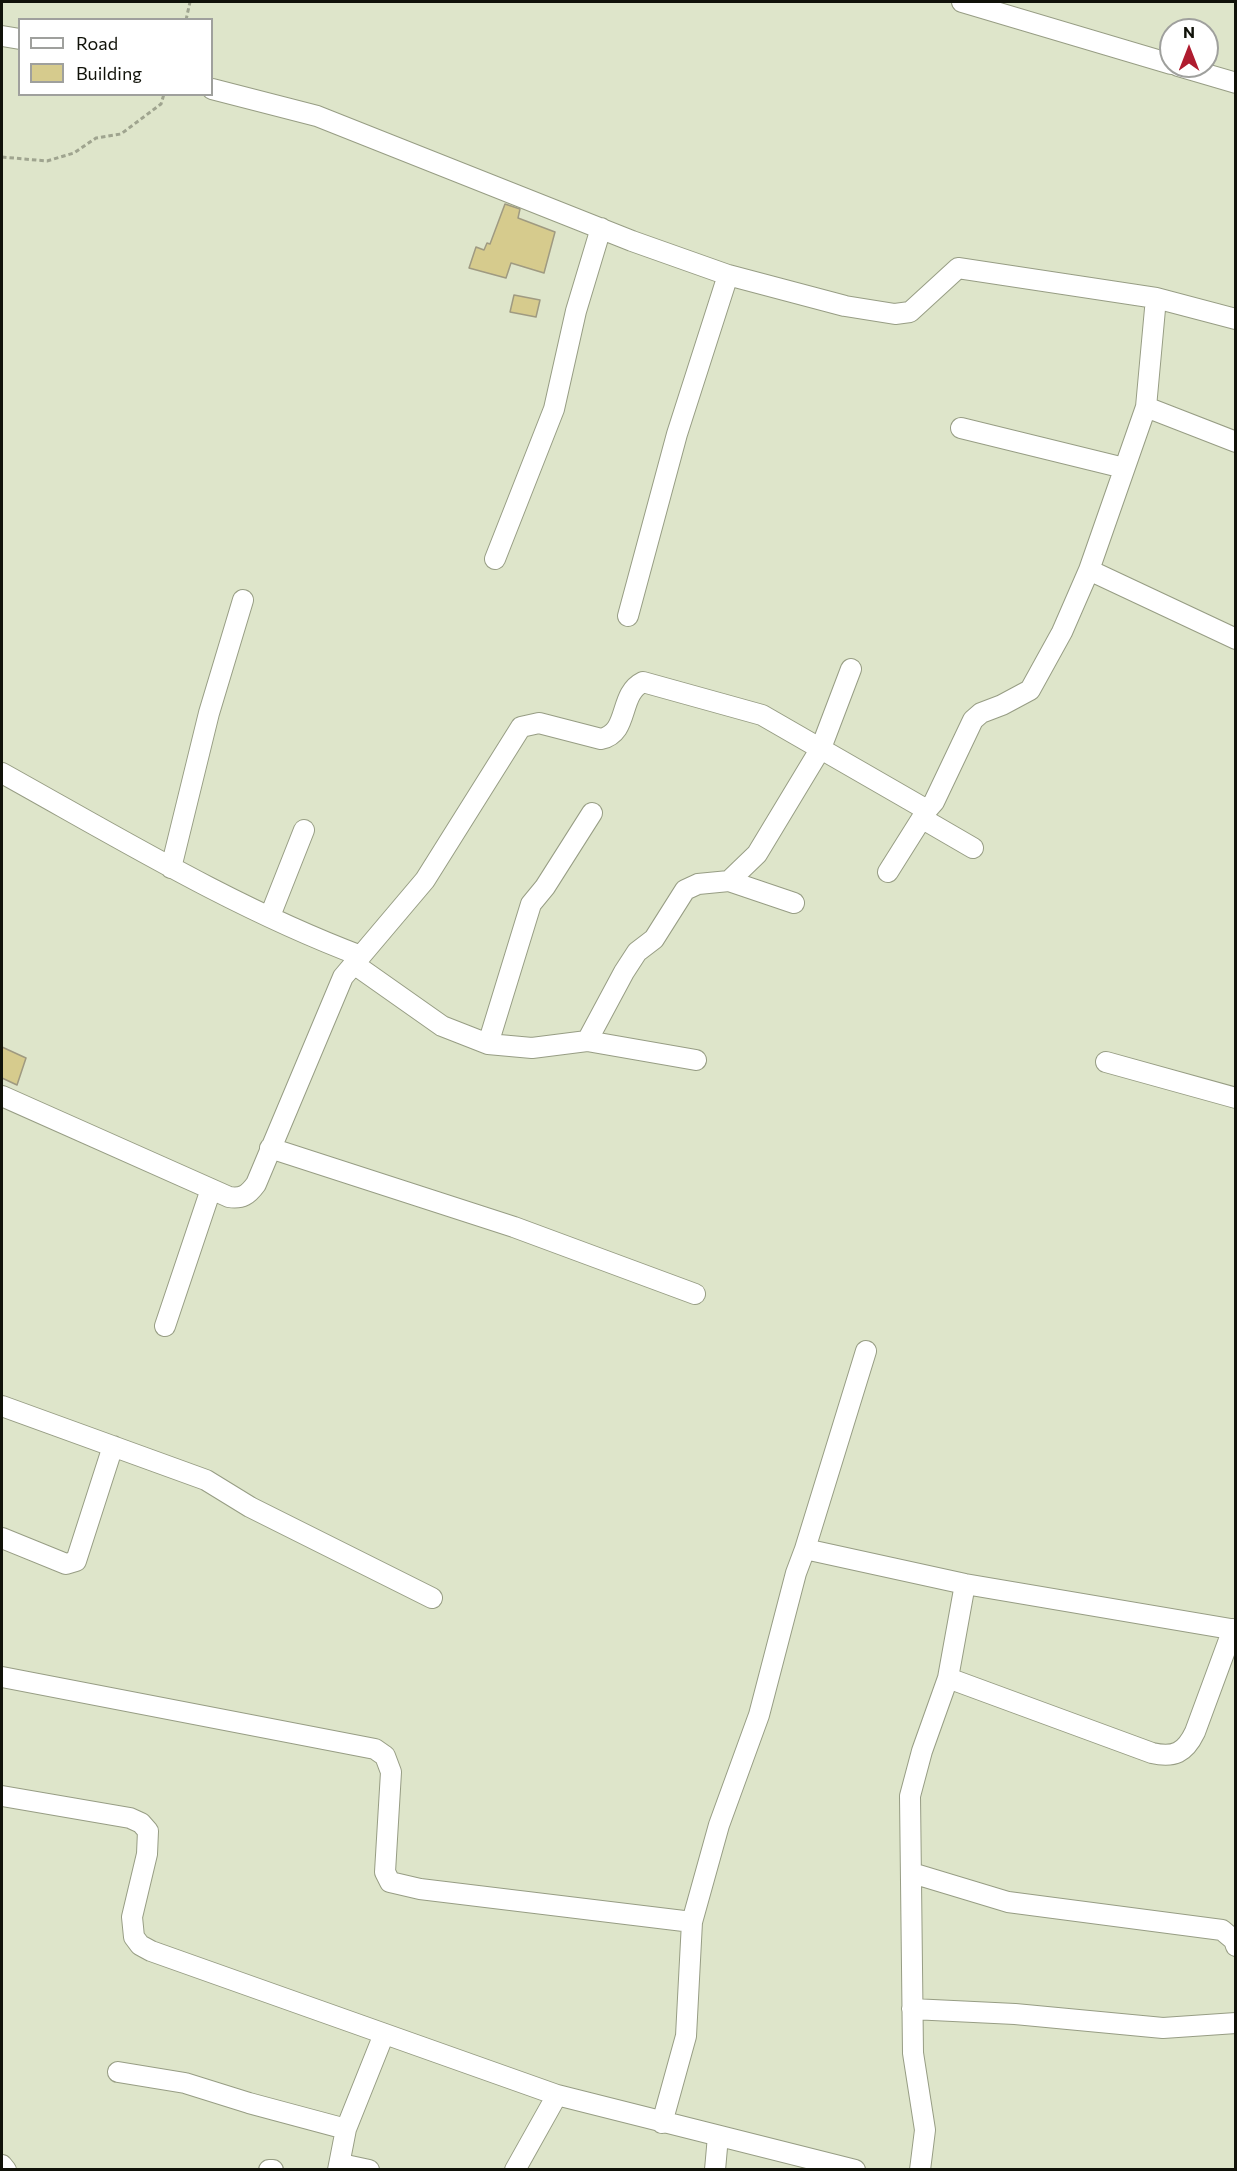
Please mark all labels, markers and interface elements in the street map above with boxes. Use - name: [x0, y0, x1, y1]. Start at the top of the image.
- legend: [18, 18, 213, 96]
- north arrow: [1159, 18, 1219, 78]
- text: N: [1183, 22, 1195, 41]
- text: Road: [76, 32, 118, 54]
- text: Building: [76, 62, 142, 84]

